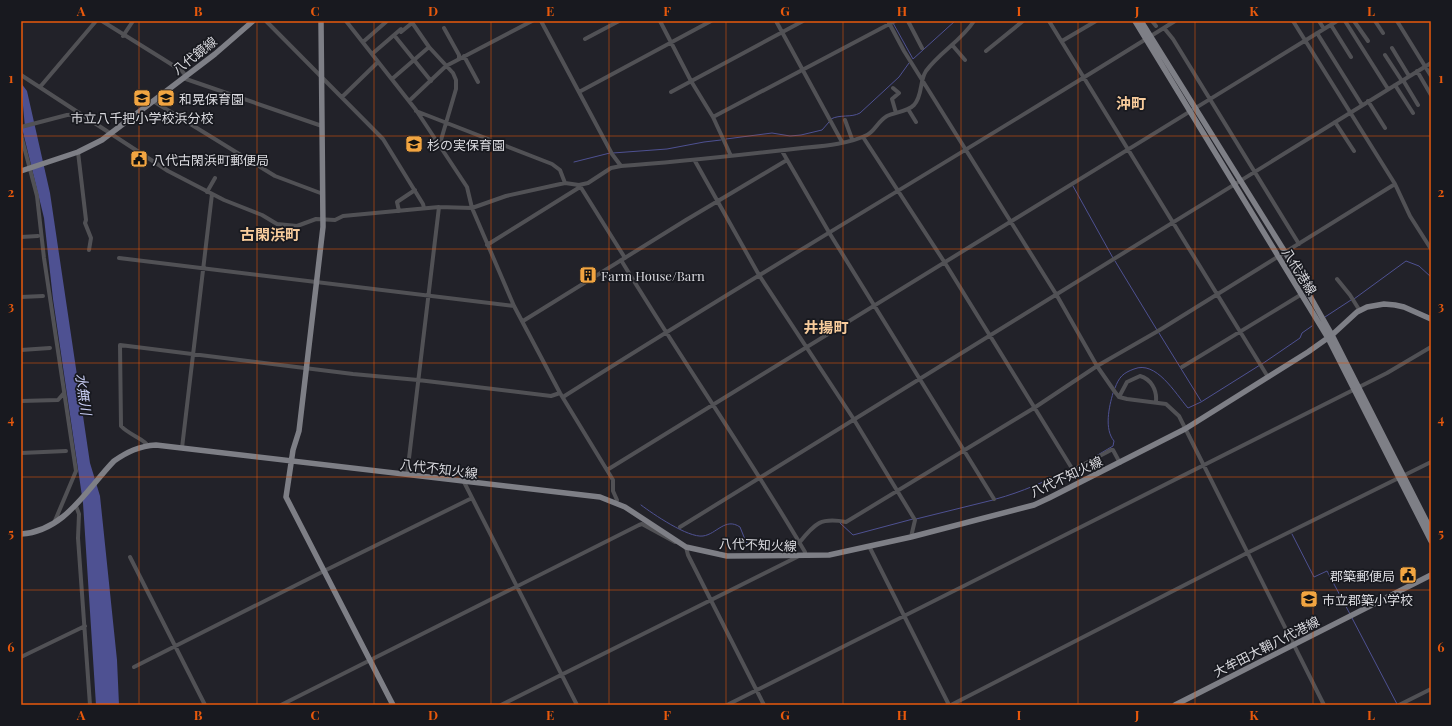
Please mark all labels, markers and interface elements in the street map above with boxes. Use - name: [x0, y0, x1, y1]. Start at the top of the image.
- text: A: [76, 2, 86, 19]
- text: B: [194, 2, 203, 19]
- text: C: [310, 2, 320, 19]
- text: D: [428, 2, 438, 19]
- text: E: [546, 2, 554, 19]
- text: F: [663, 2, 671, 19]
- text: G: [780, 2, 790, 19]
- text: H: [897, 2, 907, 19]
- text: I: [1017, 2, 1022, 19]
- text: J: [1134, 2, 1140, 19]
- text: K: [1249, 2, 1259, 19]
- text: L: [1367, 2, 1375, 19]
- street label: 八代鏡線: [168, 32, 220, 78]
- text: 1: [9, 69, 14, 86]
- text: 1: [1439, 69, 1444, 86]
- school or university icon: 市立八千把小学校浜分校: [132, 88, 152, 108]
- school or university icon: 和晃保育園: [156, 88, 176, 108]
- place label: 和晃保育園: [179, 90, 244, 107]
- district label: 沖町: [1116, 93, 1146, 113]
- place label: 市立八千把小学校浜分校: [70, 109, 214, 126]
- school or university icon: 杉の実保育園: [404, 134, 424, 154]
- place label: 杉の実保育園: [427, 136, 505, 153]
- public building icon: 八代古閑浜町郵便局: [129, 149, 149, 169]
- place label: 八代古閑浜町郵便局: [152, 151, 269, 168]
- text: 2: [8, 183, 15, 200]
- text: 2: [1438, 183, 1445, 200]
- district label: 古閑浜町: [240, 224, 300, 244]
- street label: 八代港線: [1279, 244, 1321, 298]
- building icon: Farm House/Barn: [578, 265, 598, 285]
- place label: Farm House/Barn: [601, 267, 705, 284]
- text: 3: [8, 297, 14, 314]
- text: 3: [1438, 297, 1444, 314]
- district label: 井揚町: [803, 317, 849, 337]
- water label: 水無川: [72, 372, 97, 418]
- text: 4: [8, 410, 15, 427]
- text: 4: [1438, 410, 1445, 427]
- street label: 八代不知火線: [1027, 452, 1105, 500]
- street label: 八代不知火線: [399, 455, 479, 481]
- text: 5: [8, 524, 14, 541]
- text: 5: [1438, 524, 1444, 541]
- street label: 八代不知火線: [719, 534, 797, 554]
- public building icon: 郡築郵便局: [1398, 565, 1418, 585]
- place label: 郡築郵便局: [1330, 567, 1395, 584]
- school or university icon: 市立郡築小学校: [1299, 589, 1319, 609]
- place label: 市立郡築小学校: [1322, 591, 1413, 608]
- street label: 大牟田大鞘八代港線: [1210, 612, 1322, 680]
- text: 6: [7, 638, 15, 655]
- text: 6: [1437, 638, 1445, 655]
- text: A: [76, 706, 86, 723]
- text: B: [194, 706, 203, 723]
- text: C: [310, 706, 320, 723]
- text: D: [428, 706, 438, 723]
- text: E: [546, 706, 554, 723]
- text: F: [663, 706, 671, 723]
- text: G: [780, 706, 790, 723]
- text: H: [897, 706, 907, 723]
- text: I: [1017, 706, 1022, 723]
- text: J: [1134, 706, 1140, 723]
- text: K: [1249, 706, 1259, 723]
- text: L: [1367, 706, 1375, 723]

